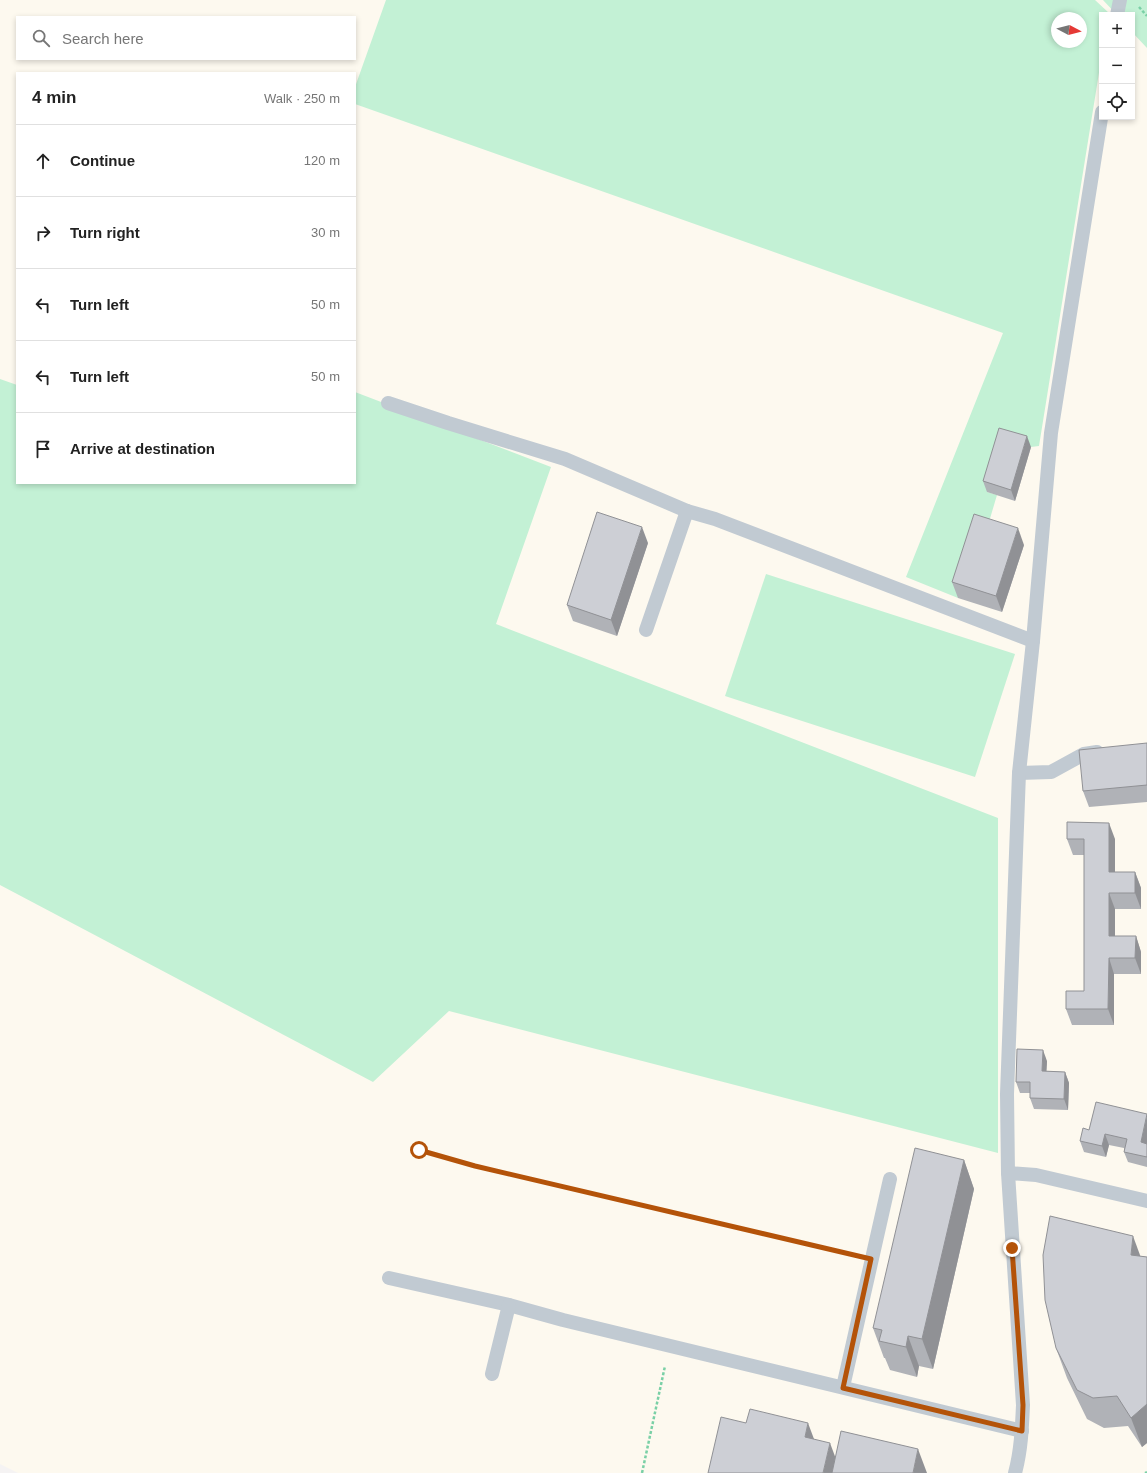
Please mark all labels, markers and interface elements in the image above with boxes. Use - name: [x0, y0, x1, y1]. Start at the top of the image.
- north arrow: [1051, 12, 1087, 48]
- map controls: [1099, 12, 1135, 120]
- button: +: [1099, 12, 1135, 48]
- search box: [16, 16, 356, 60]
- icon: search: [30, 27, 52, 49]
- text: Search here: [62, 30, 144, 47]
- button: −: [1099, 48, 1135, 84]
- button: locate: [1099, 84, 1135, 120]
- text: 4 min: [32, 88, 76, 107]
- text: Walk · 250 m: [264, 91, 340, 106]
- icon: ahead: [32, 150, 54, 172]
- text: Continue: [70, 152, 135, 169]
- text: 120 m: [304, 153, 340, 168]
- icon: right: [32, 222, 54, 244]
- text: Turn right: [70, 224, 140, 241]
- text: 30 m: [311, 225, 340, 240]
- icon: left: [32, 294, 54, 316]
- text: Turn left: [70, 296, 129, 313]
- text: 50 m: [311, 297, 340, 312]
- icon: left: [32, 366, 54, 388]
- text: Turn left: [70, 368, 129, 385]
- text: 50 m: [311, 369, 340, 384]
- icon: arrive: [32, 438, 54, 460]
- text: Arrive at destination: [70, 440, 215, 457]
- route start: [410, 1141, 428, 1159]
- route end: [1003, 1239, 1021, 1257]

